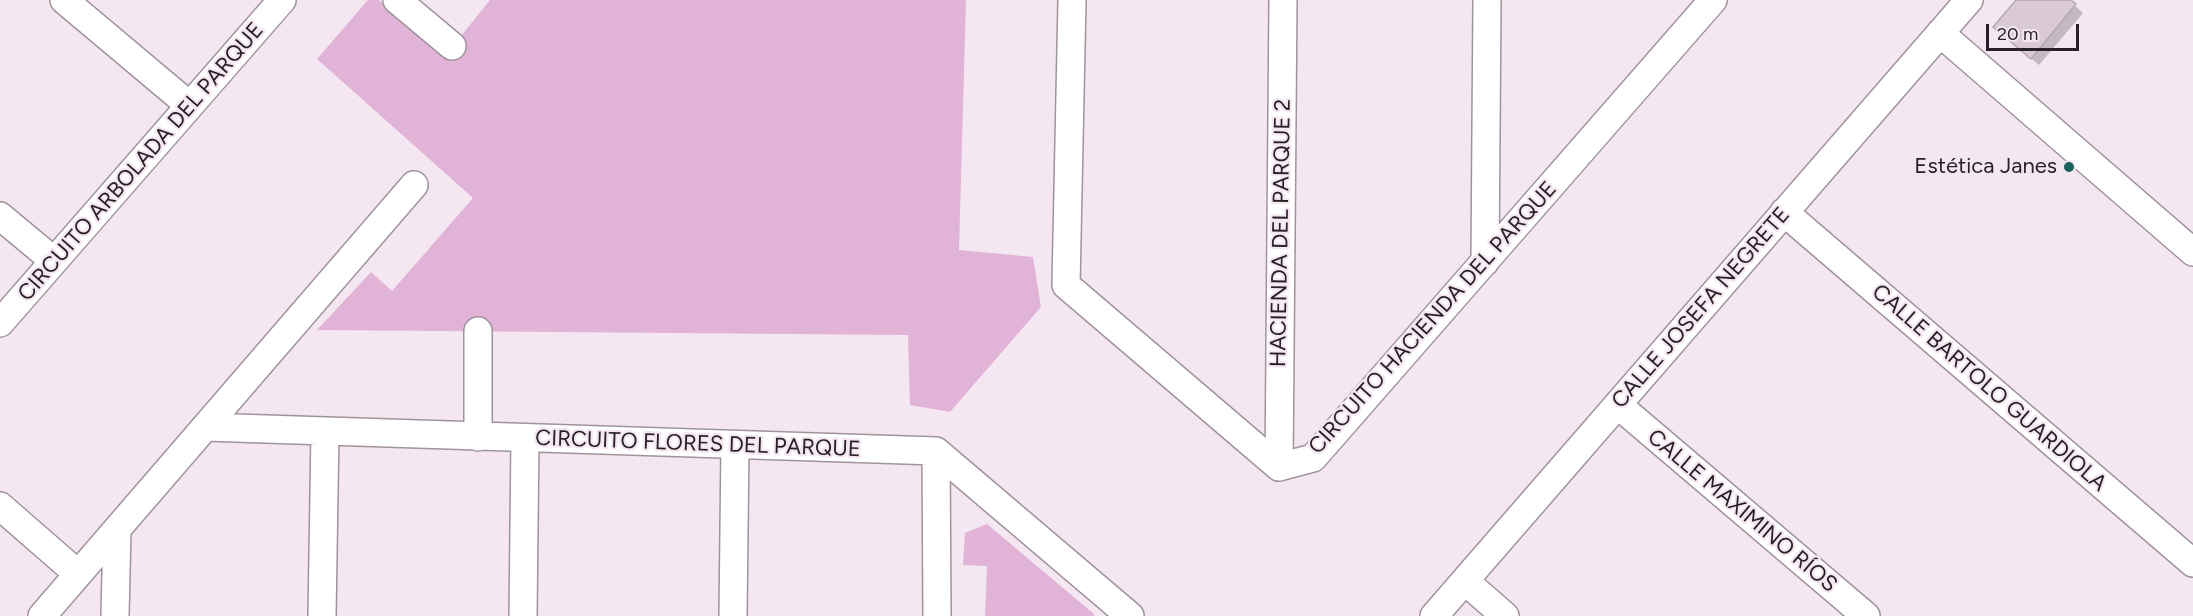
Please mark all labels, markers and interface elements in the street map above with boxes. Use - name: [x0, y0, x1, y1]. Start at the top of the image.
- scale bar: [1989, 12, 2082, 50]
- street label: CIRCUITO ARBOLADA DEL PARQUE: [13, 17, 269, 307]
- text: 20 m: [1997, 23, 2038, 45]
- street label: HACIENDA DEL PARQUE 2: [1265, 99, 1297, 367]
- place label: Estética Janes: [1914, 154, 2057, 180]
- marker: Estética Janes: [2062, 160, 2076, 174]
- street label: CIRCUITO HACIENDA DEL PARQUE: [1303, 176, 1563, 460]
- street label: CALLE JOSEFA NEGRETE: [1606, 202, 1796, 414]
- street label: CALLE BARTOLO GUARDIOLA: [1866, 279, 2112, 497]
- street label: CALLE MAXIMINO RÍOS: [1642, 424, 1842, 598]
- street label: CIRCUITO FLORES DEL PARQUE: [535, 425, 861, 463]

